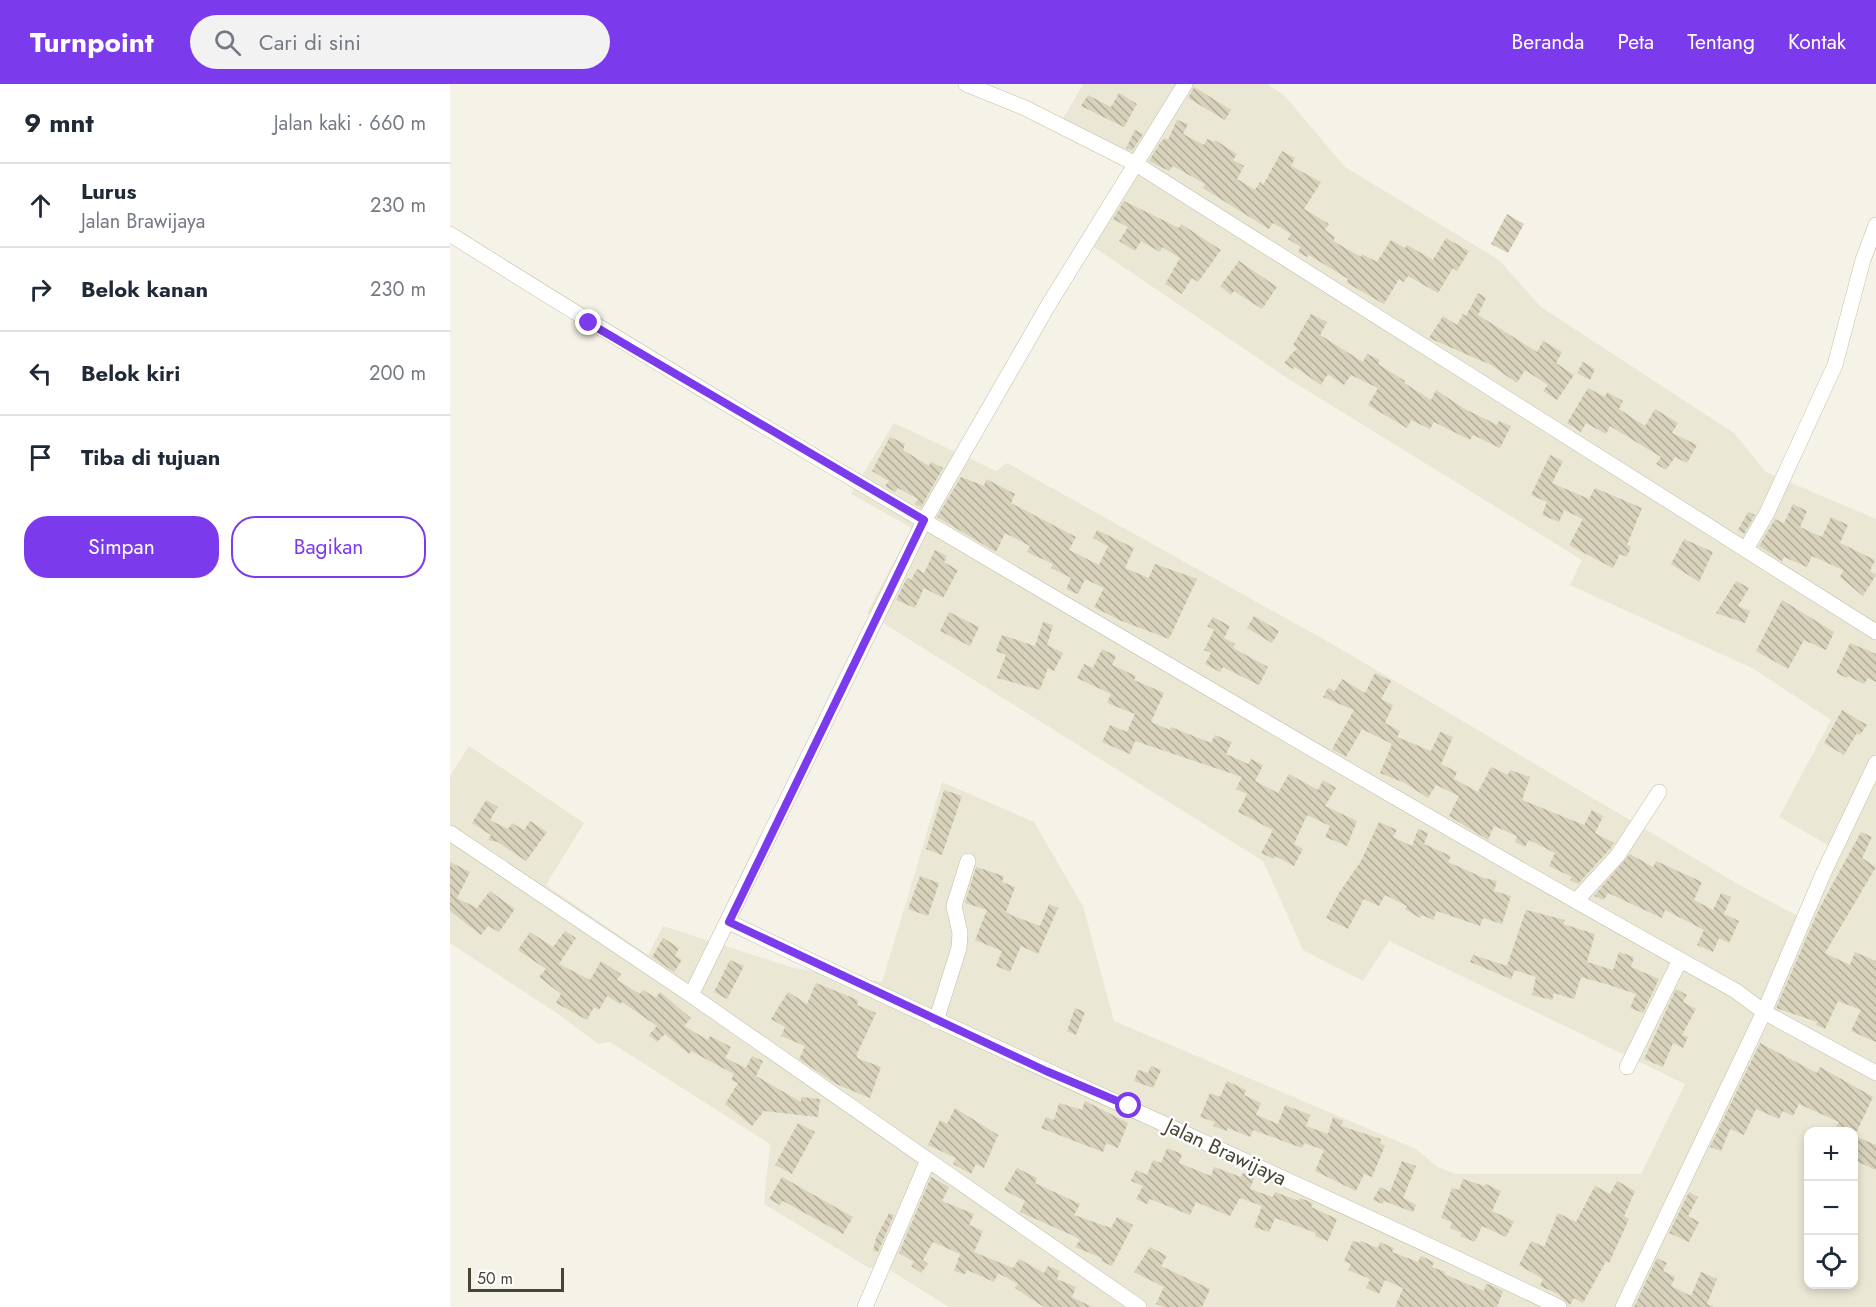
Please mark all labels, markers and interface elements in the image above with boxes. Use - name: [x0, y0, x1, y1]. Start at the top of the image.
- search box: [190, 15, 610, 69]
- text: Turnpoint: [30, 22, 154, 63]
- icon: search: [211, 26, 244, 59]
- text: Cari di sini: [259, 26, 361, 58]
- text: Beranda: [1511, 27, 1584, 57]
- text: Peta: [1617, 27, 1654, 57]
- text: Tentang: [1687, 27, 1755, 57]
- text: Kontak: [1788, 27, 1846, 57]
- text: 9 mnt: [24, 104, 94, 142]
- text: Jalan kaki · 660 m: [274, 109, 426, 138]
- text: Lurus: [81, 175, 137, 207]
- icon: ahead: [24, 189, 57, 222]
- text: 230 m: [370, 191, 426, 220]
- text: Jalan Brawijaya: [81, 207, 205, 236]
- icon: right: [24, 273, 57, 306]
- text: Belok kanan: [81, 273, 208, 305]
- text: 230 m: [370, 275, 426, 304]
- route end: [575, 309, 601, 335]
- icon: left: [24, 357, 57, 390]
- text: Belok kiri: [81, 357, 180, 389]
- text: 200 m: [369, 359, 426, 388]
- icon: arrive: [24, 441, 57, 474]
- text: Tiba di tujuan: [81, 441, 220, 473]
- button: Simpan: [24, 516, 219, 578]
- button: Bagikan: [231, 516, 426, 578]
- route start: [1115, 1092, 1141, 1118]
- street label: Jalan Brawijaya: [1158, 1110, 1292, 1193]
- map controls: [1804, 1127, 1858, 1289]
- button: +: [1804, 1127, 1858, 1181]
- button: −: [1804, 1181, 1858, 1235]
- button: locate: [1804, 1235, 1858, 1289]
- scale bar: [468, 1265, 564, 1292]
- text: 50 m: [477, 1267, 513, 1290]

